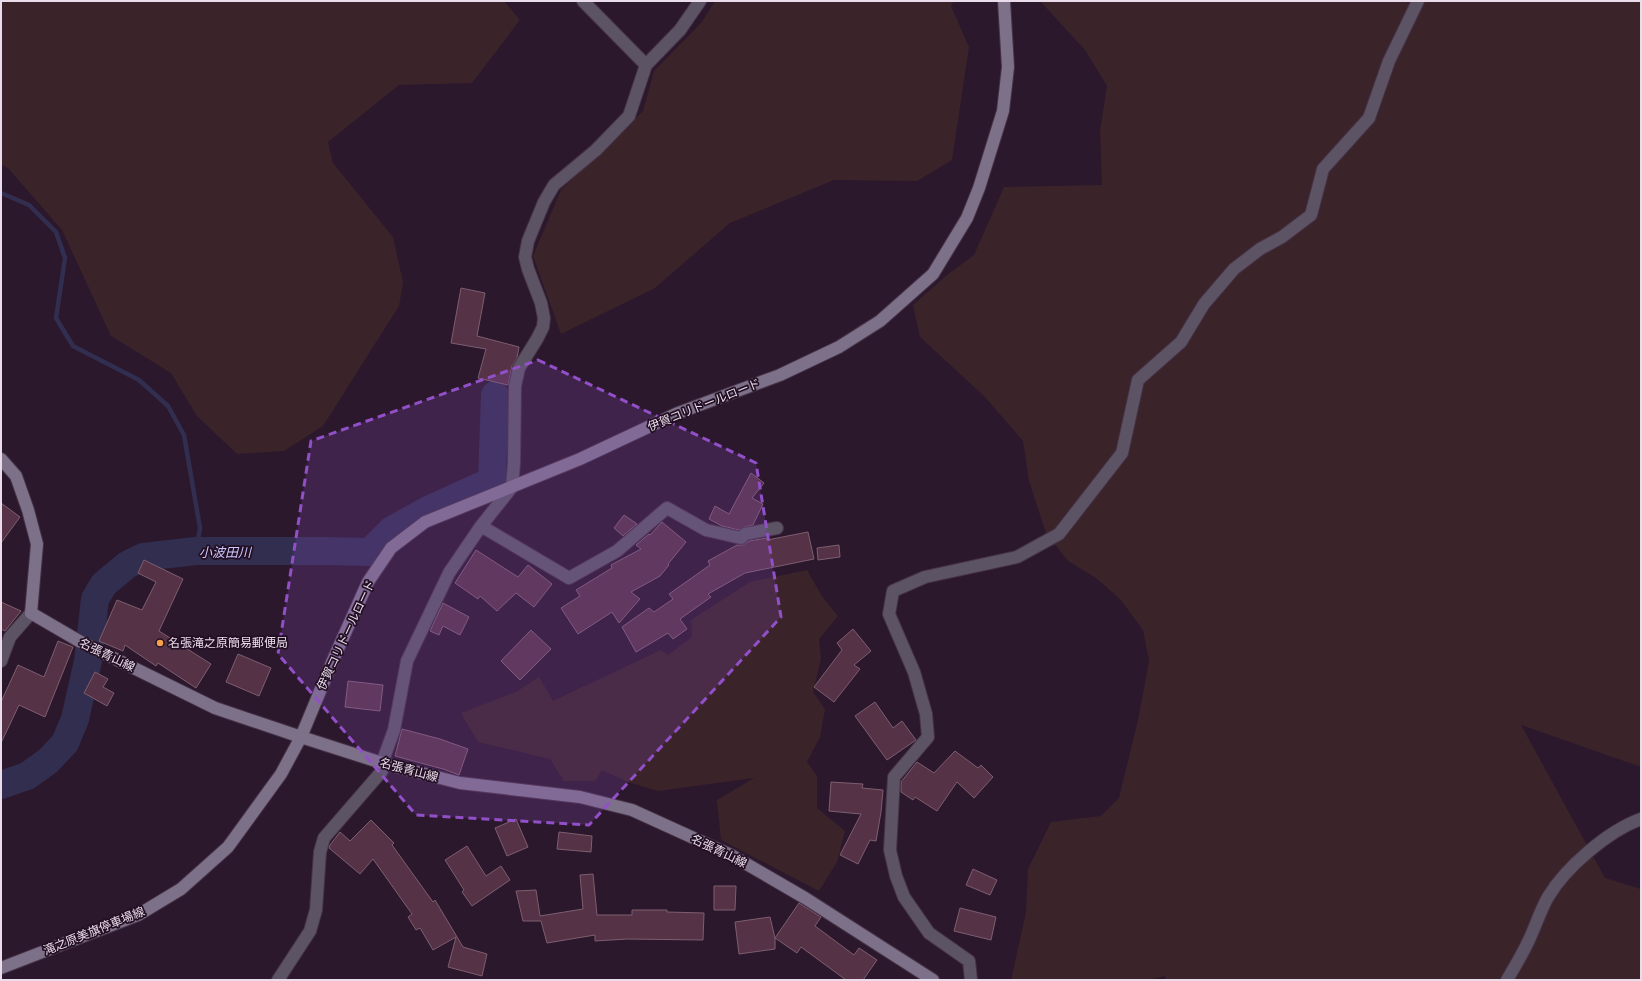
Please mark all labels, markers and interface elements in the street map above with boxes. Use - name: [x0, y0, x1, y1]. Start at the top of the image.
- street label: 伊賀コリドールロード: [646, 376, 762, 434]
- water label: 小波田川: [199, 545, 253, 561]
- street label: 伊賀コリドールロード: [314, 578, 378, 692]
- street label: 名張青山線: [77, 636, 137, 674]
- place label: 名張滝之原簡易郵便局: [168, 636, 288, 650]
- marker: 名張滝之原簡易郵便局: [155, 638, 165, 648]
- street label: 名張青山線: [378, 755, 440, 785]
- street label: 名張青山線: [689, 832, 749, 870]
- street label: 滝之原美旗停車場線: [41, 904, 147, 958]

